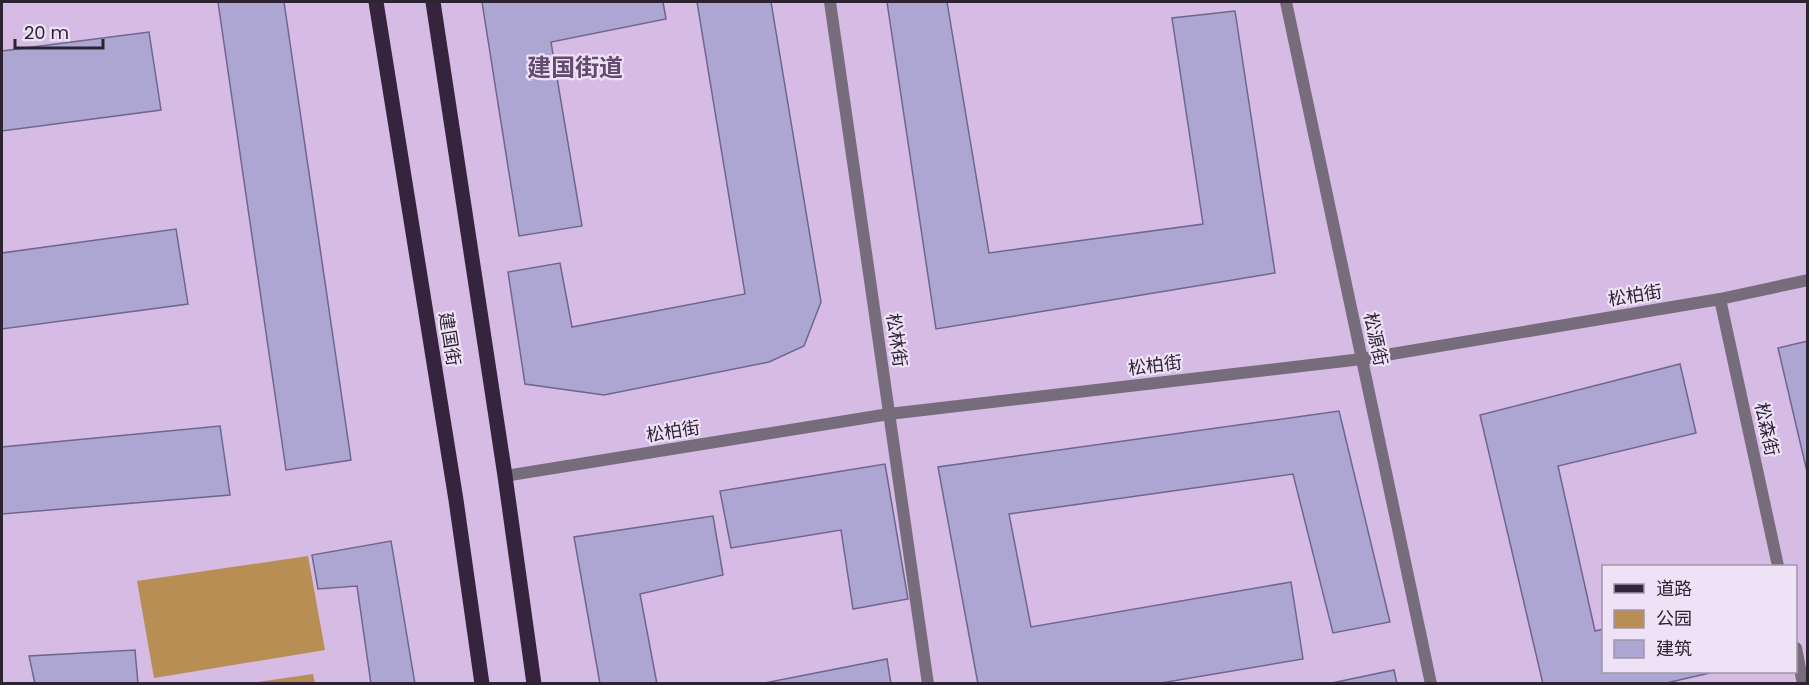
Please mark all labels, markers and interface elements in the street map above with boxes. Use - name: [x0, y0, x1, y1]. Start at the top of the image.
- scale bar: [15, 12, 104, 50]
- text: 20 m: [24, 20, 69, 45]
- district label: 建国街道: [527, 51, 623, 84]
- street label: 松柏街: [1606, 278, 1664, 312]
- street label: 建国街: [433, 310, 467, 368]
- street label: 松源街: [1358, 310, 1394, 368]
- street label: 松林街: [881, 312, 913, 368]
- street label: 松柏街: [1127, 349, 1183, 381]
- street label: 松森街: [1749, 400, 1785, 458]
- street label: 松柏街: [644, 414, 702, 448]
- legend: [1602, 565, 1797, 673]
- text: 道路: [1656, 576, 1692, 601]
- text: 公园: [1656, 606, 1692, 631]
- text: 建筑: [1656, 636, 1692, 661]

